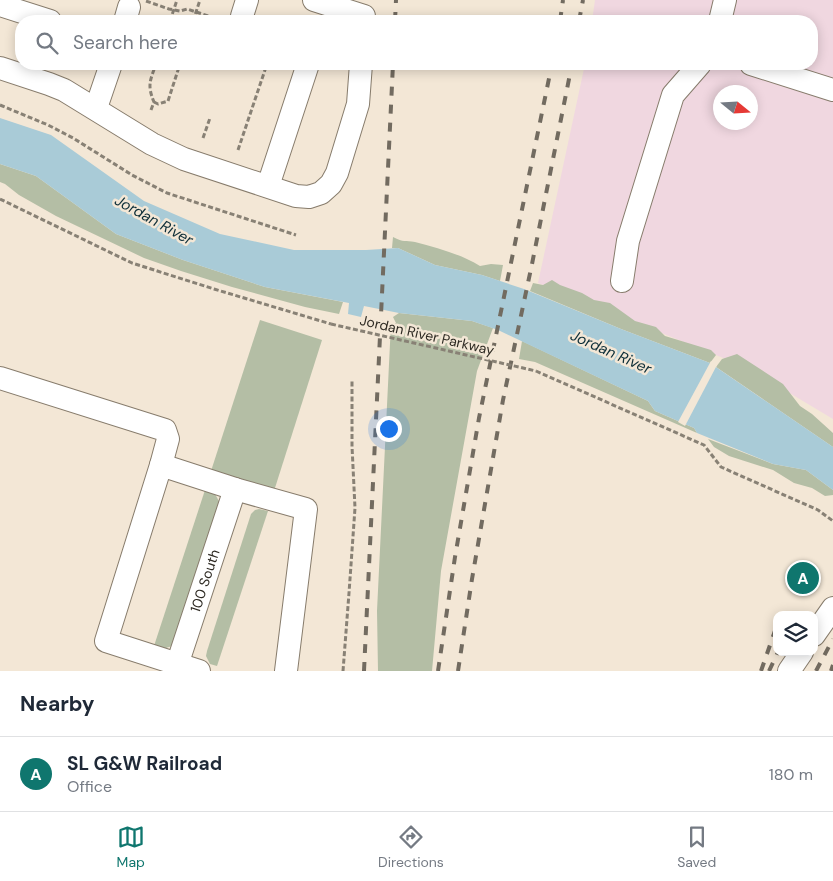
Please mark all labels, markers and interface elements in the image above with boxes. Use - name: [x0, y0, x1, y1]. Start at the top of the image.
- search box: [15, 15, 818, 70]
- icon: search: [33, 29, 61, 57]
- text: Search here: [73, 30, 178, 55]
- north arrow: [713, 85, 758, 130]
- water label: Jordan River: [111, 190, 197, 250]
- street label: Jordan River Parkway: [358, 311, 496, 359]
- water label: Jordan River: [567, 325, 655, 379]
- your location: [376, 416, 402, 442]
- street label: 100 South: [186, 547, 224, 615]
- pin: A: [787, 559, 819, 597]
- map controls: [773, 611, 818, 656]
- button: layers: [773, 611, 818, 656]
- text: Nearby: [20, 690, 94, 718]
- text: SL G&W Railroad: [67, 751, 222, 776]
- text: A: [30, 764, 42, 785]
- text: 180 m: [769, 764, 813, 785]
- text: Office: [67, 776, 112, 797]
- tab: Map: [117, 823, 145, 871]
- tab: Directions: [378, 823, 444, 871]
- tab: Saved: [677, 823, 716, 871]

